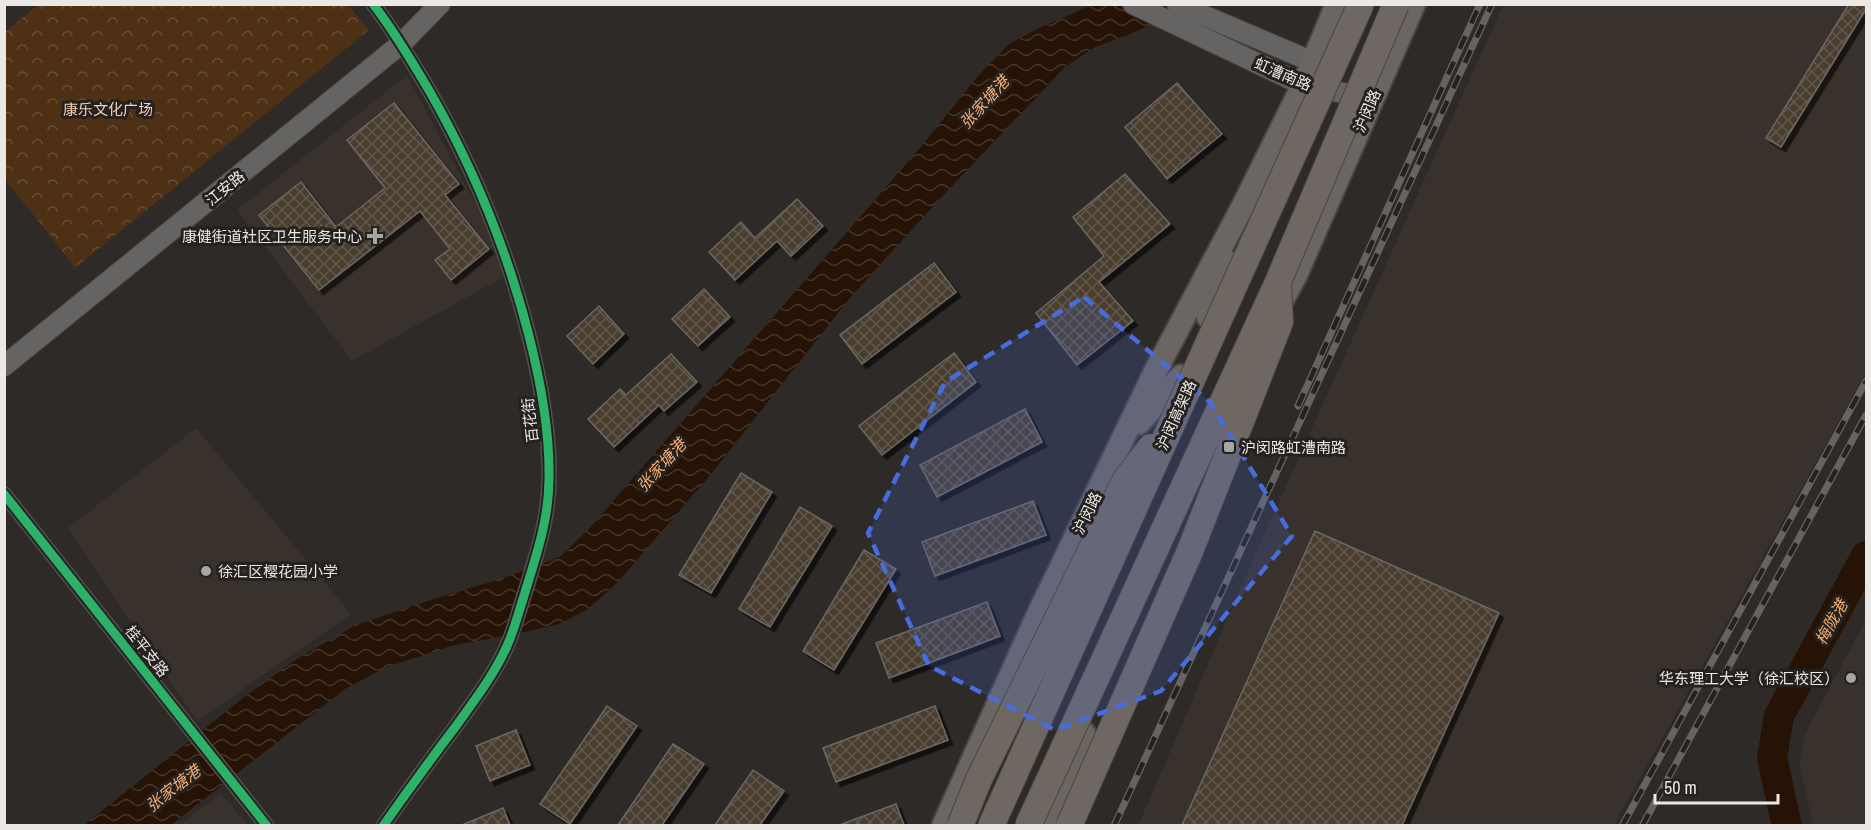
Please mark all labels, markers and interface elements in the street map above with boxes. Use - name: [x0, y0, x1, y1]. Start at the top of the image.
- street label: 虹漕南路: [1251, 53, 1315, 95]
- water label: 张家塘港: [954, 69, 1015, 133]
- street label: 沪闵路: [1349, 86, 1385, 136]
- park label: 康乐文化广场: [63, 99, 153, 120]
- street label: 江安路: [201, 166, 249, 210]
- place label: 康健街道社区卫生服务中心: [182, 226, 362, 247]
- marker: 康健街道社区卫生服务中心: [366, 227, 384, 245]
- street label: 沪闵高架路: [1151, 376, 1201, 454]
- street label: 百花街: [517, 396, 543, 444]
- water label: 张家塘港: [631, 432, 692, 496]
- place label: 沪闵路虹漕南路: [1241, 437, 1346, 458]
- marker: 沪闵路虹漕南路: [1222, 440, 1236, 454]
- street label: 沪闵路: [1068, 488, 1106, 538]
- place label: 徐汇区樱花园小学: [218, 561, 338, 582]
- marker: 徐汇区樱花园小学: [199, 564, 213, 578]
- water label: 梅陇港: [1810, 594, 1853, 648]
- street label: 桂平支路: [120, 621, 174, 681]
- place label: 华东理工大学（徐汇校区）: [1659, 668, 1839, 689]
- marker: 华东理工大学（徐汇校区）: [1844, 671, 1858, 685]
- water label: 张家塘港: [141, 758, 207, 816]
- scale bar: [1655, 767, 1778, 805]
- text: 50 m: [1664, 775, 1697, 800]

